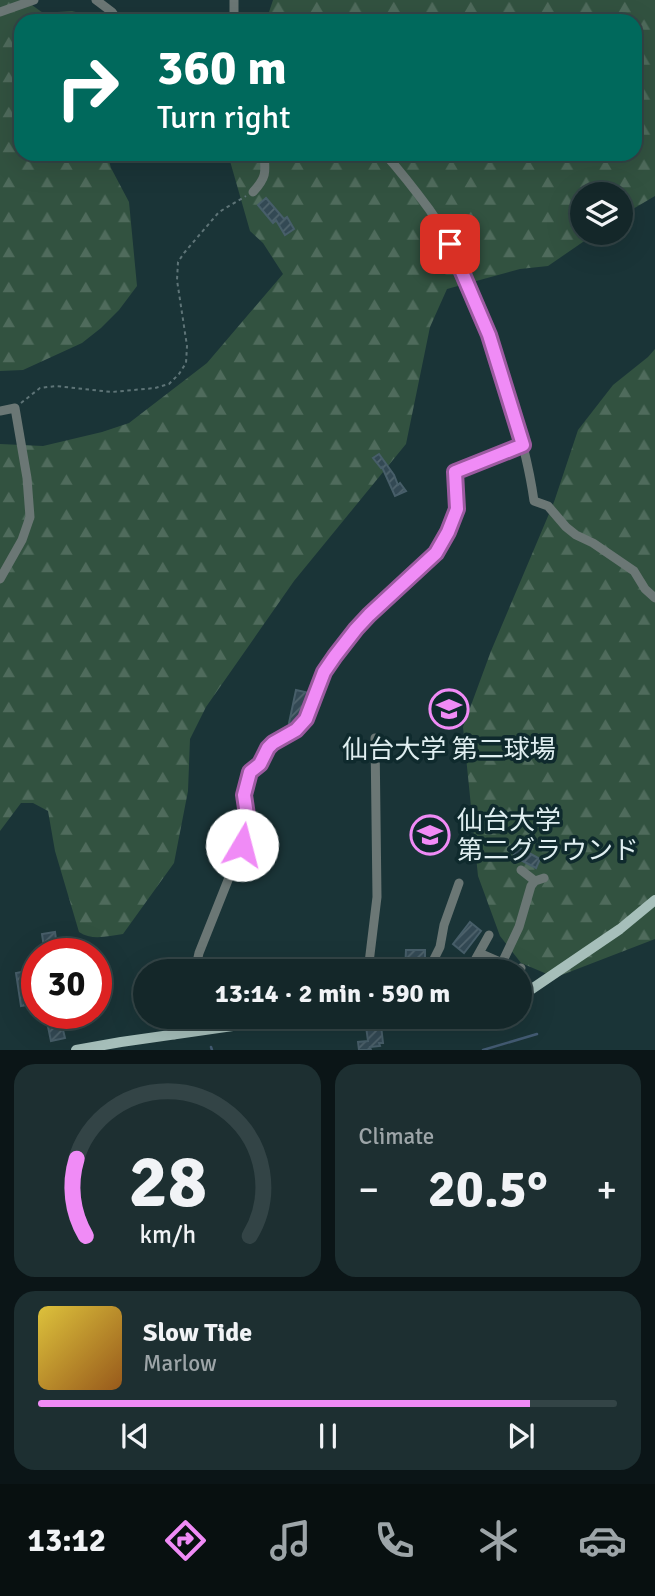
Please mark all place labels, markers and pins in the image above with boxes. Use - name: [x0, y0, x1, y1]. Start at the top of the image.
- pin: [420, 214, 480, 274]
- school or university icon: 仙台大学 第二球場: [428, 688, 470, 730]
- place label: 仙台大学 第二球場: [342, 734, 556, 766]
- place label: 仙台大学 第二グラウンド: [457, 805, 639, 867]
- school or university icon: 仙台大学 第二グラウンド: [409, 814, 451, 856]

